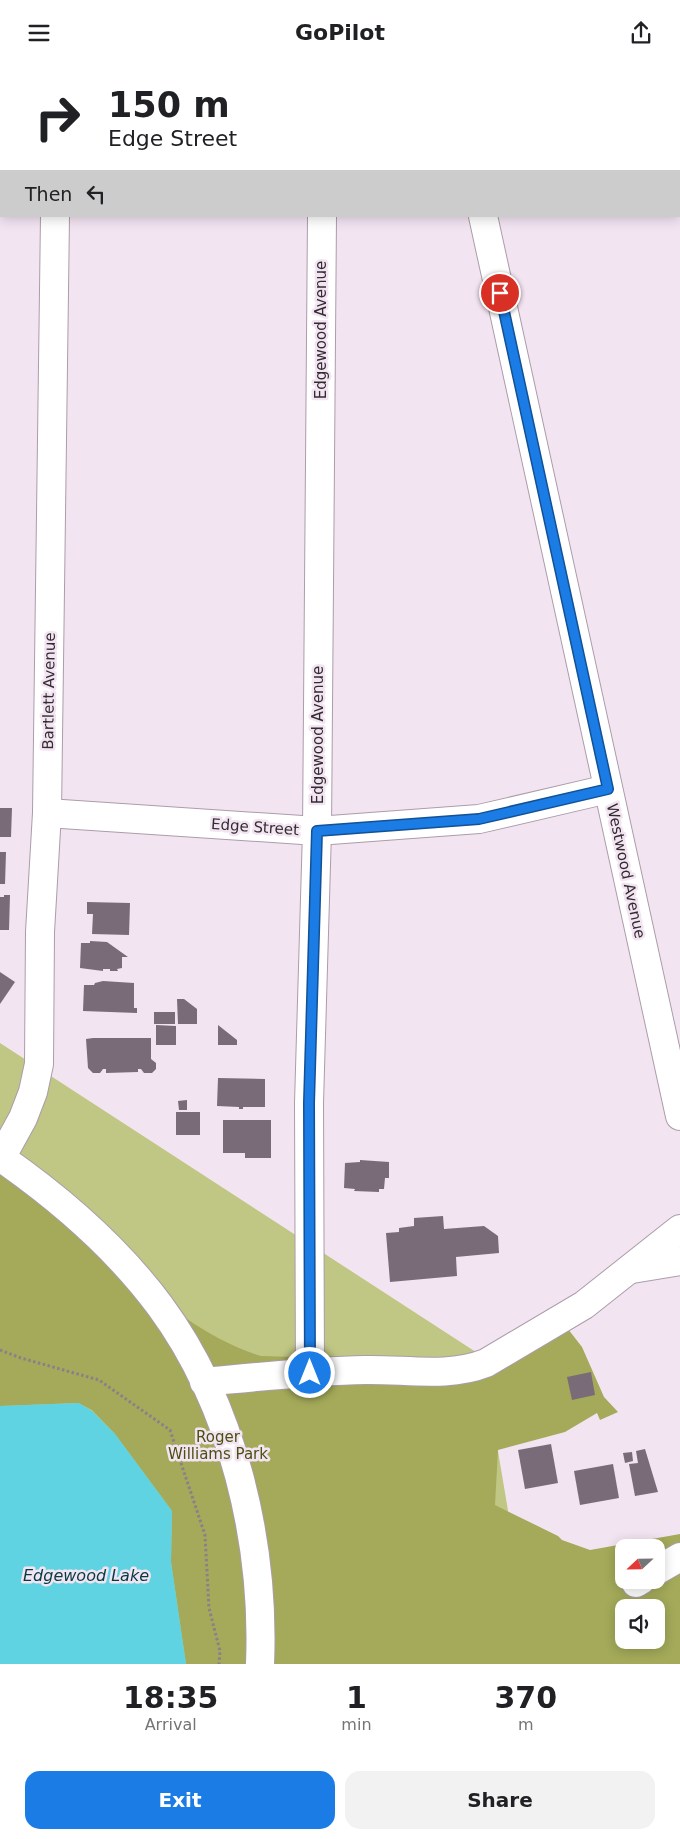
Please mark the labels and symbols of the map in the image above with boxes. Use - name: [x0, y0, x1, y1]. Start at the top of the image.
- street label: Edgewood Avenue: [312, 261, 330, 399]
- pin: [479, 272, 521, 314]
- street label: Bartlett Avenue: [39, 632, 59, 750]
- street label: Edgewood Avenue: [309, 666, 327, 804]
- street label: Westwood Avenue: [603, 802, 649, 940]
- street label: Edge Street: [210, 815, 300, 839]
- position arrow: [283, 1346, 335, 1398]
- park label: Roger Williams Park: [168, 1428, 268, 1463]
- north arrow: [615, 1539, 665, 1589]
- water label: Edgewood Lake: [23, 1566, 149, 1585]

